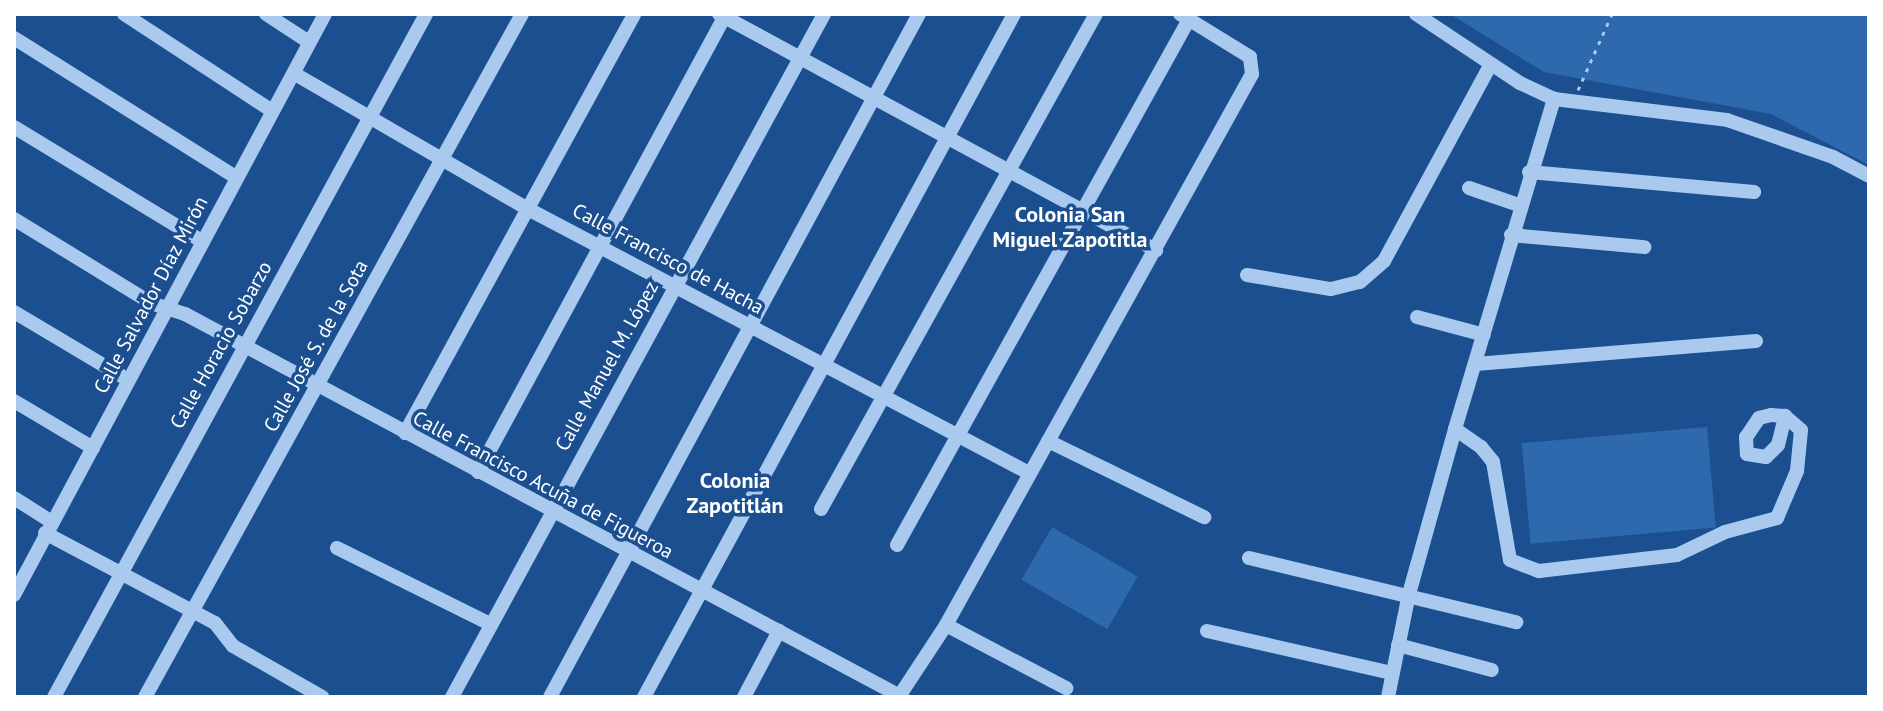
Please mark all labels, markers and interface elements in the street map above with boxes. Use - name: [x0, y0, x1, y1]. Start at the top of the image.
- street label: Calle Salvador Díaz Mirón: [89, 192, 213, 398]
- street label: Calle Francisco de Hacha: [568, 198, 768, 320]
- district label: Colonia San Miguel Zapotitla: [992, 201, 1148, 252]
- street label: Calle José S. de la Sota: [258, 255, 374, 437]
- street label: Calle Horacio Sobarzo: [165, 257, 277, 433]
- street label: Calle Manuel M. López: [550, 276, 664, 456]
- street label: Calle Francisco Acuña de Figueroa: [408, 406, 678, 564]
- district label: Colonia Zapotitlán: [687, 467, 783, 518]

